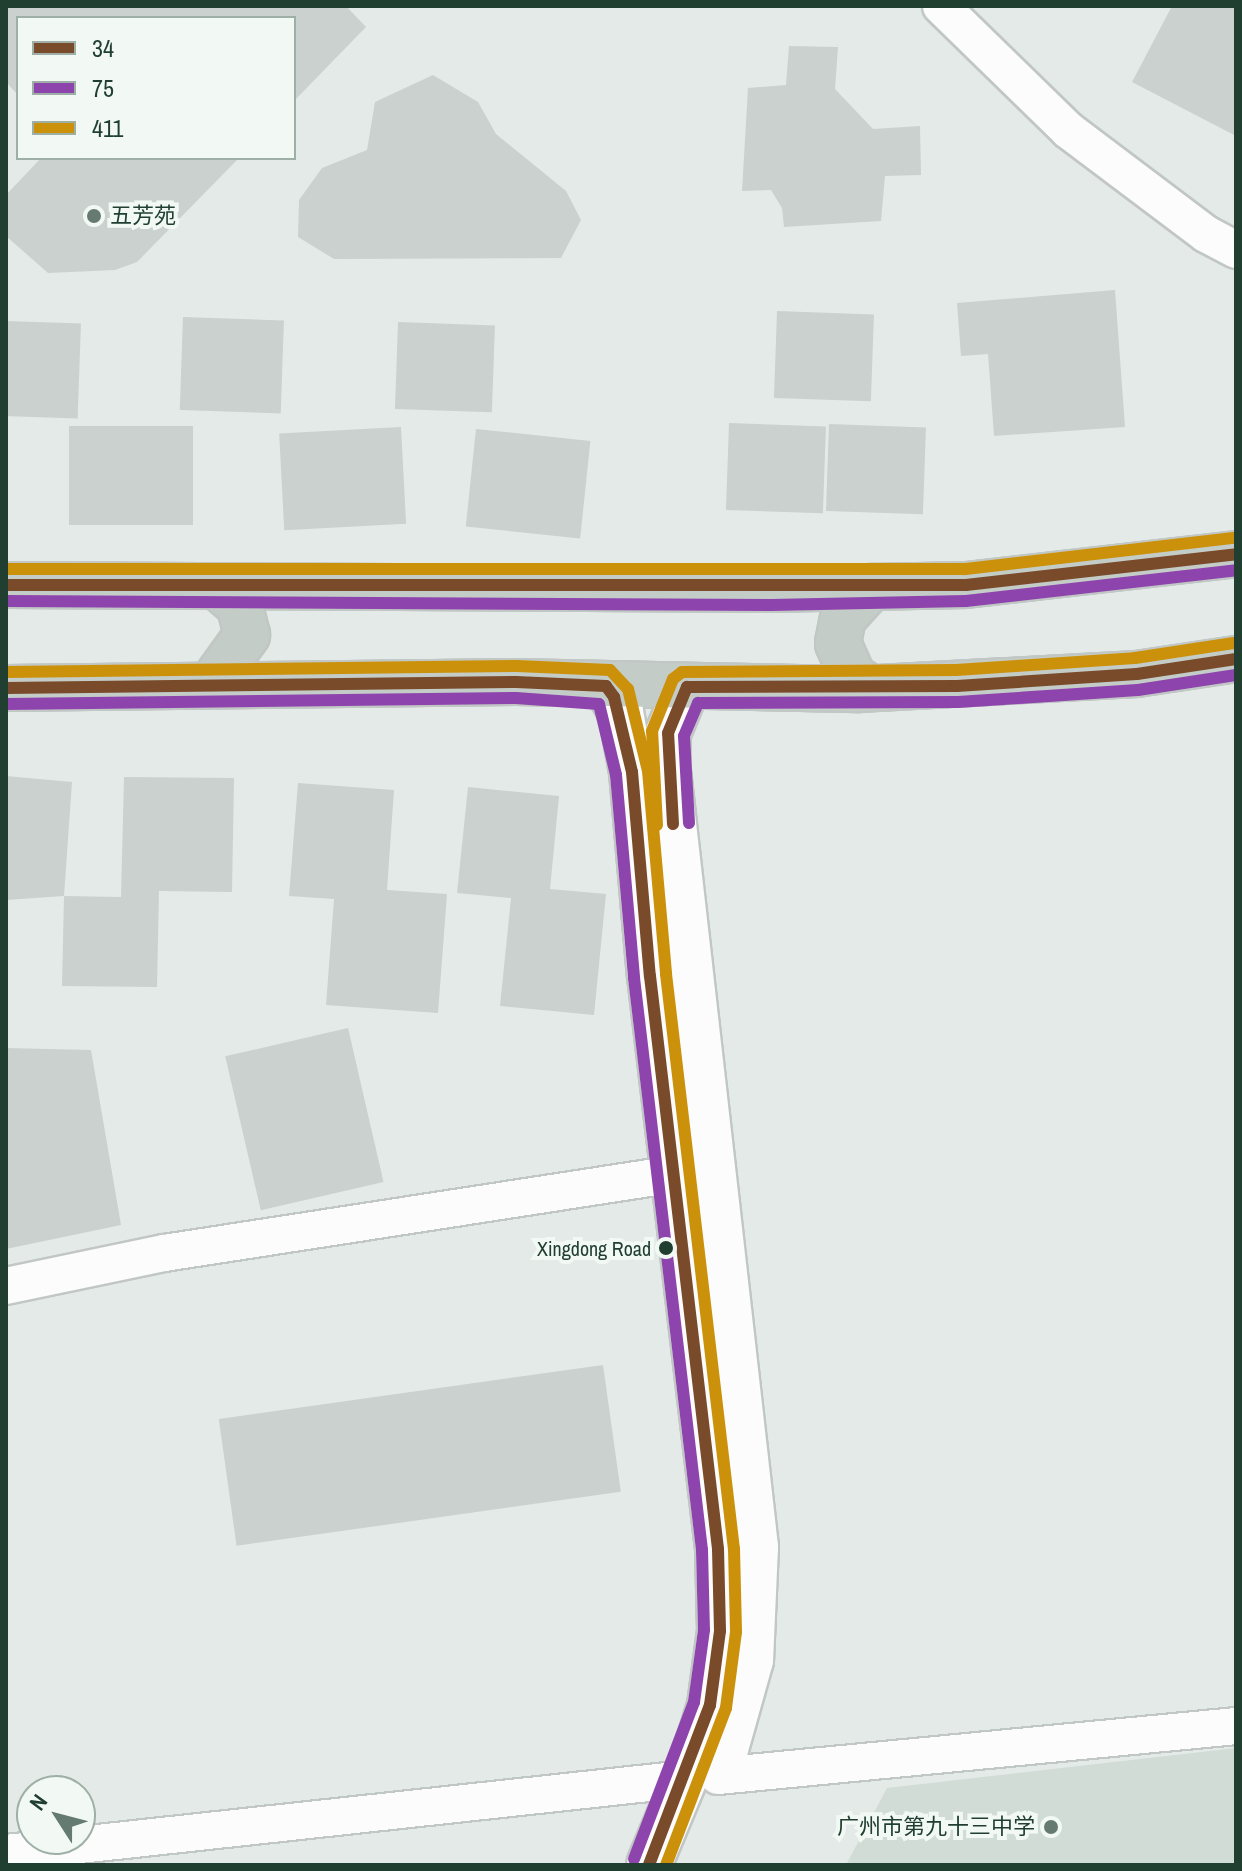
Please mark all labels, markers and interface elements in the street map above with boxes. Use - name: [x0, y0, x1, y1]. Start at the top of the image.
- legend: [16, 16, 296, 160]
- text: 34: [92, 32, 114, 64]
- text: 75: [92, 72, 114, 104]
- text: 411: [92, 112, 123, 144]
- place label: 五芳苑: [110, 203, 176, 229]
- marker: 五芳苑: [85, 207, 103, 225]
- place label: Xingdong Road: [537, 1236, 651, 1260]
- marker: Xingdong Road: [658, 1240, 674, 1256]
- north arrow: [16, 1775, 96, 1855]
- text: N: [22, 1788, 54, 1816]
- place label: 广州市第九十三中学: [837, 1814, 1035, 1840]
- marker: 广州市第九十三中学: [1042, 1818, 1060, 1836]

